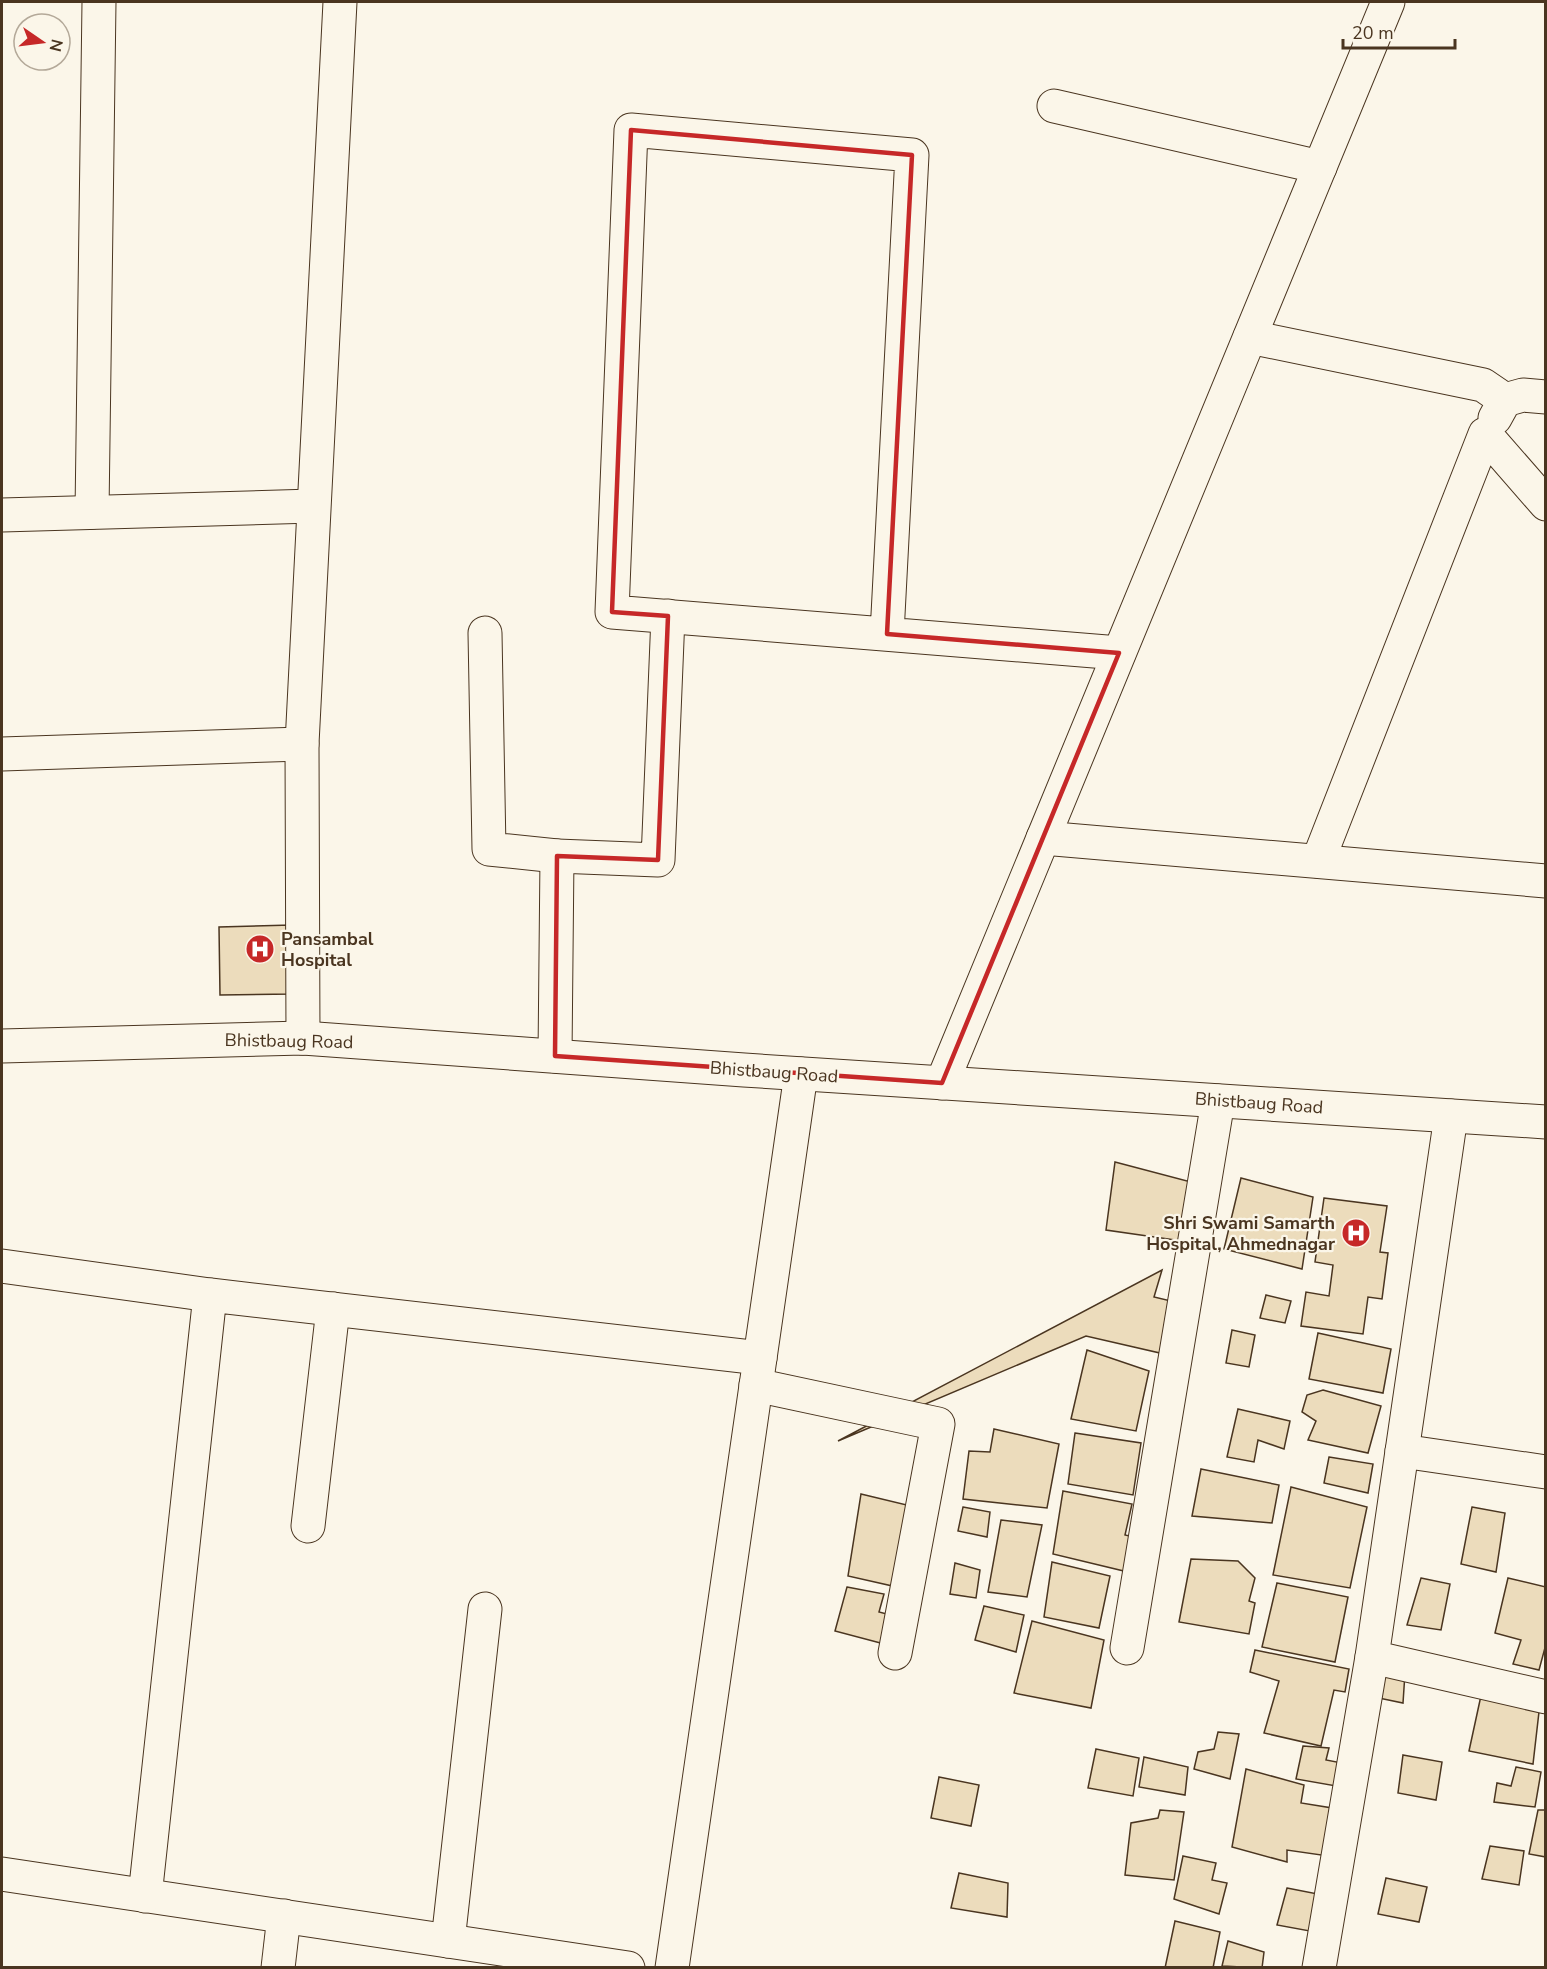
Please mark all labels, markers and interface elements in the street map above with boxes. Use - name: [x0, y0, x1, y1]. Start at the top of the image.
- north arrow: [12, 12, 72, 72]
- scale bar: [1343, 12, 1456, 50]
- text: 20 m: [1352, 21, 1394, 45]
- text: N: [43, 37, 68, 54]
- place label: Pansambal Hospital: [281, 927, 374, 972]
- hospital icon: Pansambal Hospital: [244, 933, 276, 965]
- street label: Bhistbaug Road: [224, 1028, 354, 1054]
- street label: Bhistbaug Road: [709, 1056, 839, 1088]
- street label: Bhistbaug Road: [1194, 1087, 1324, 1119]
- place label: Shri Swami Samarth Hospital, Ahmednagar: [1146, 1211, 1335, 1256]
- hospital icon: Shri Swami Samarth Hospital, Ahmednagar: [1340, 1217, 1372, 1249]

